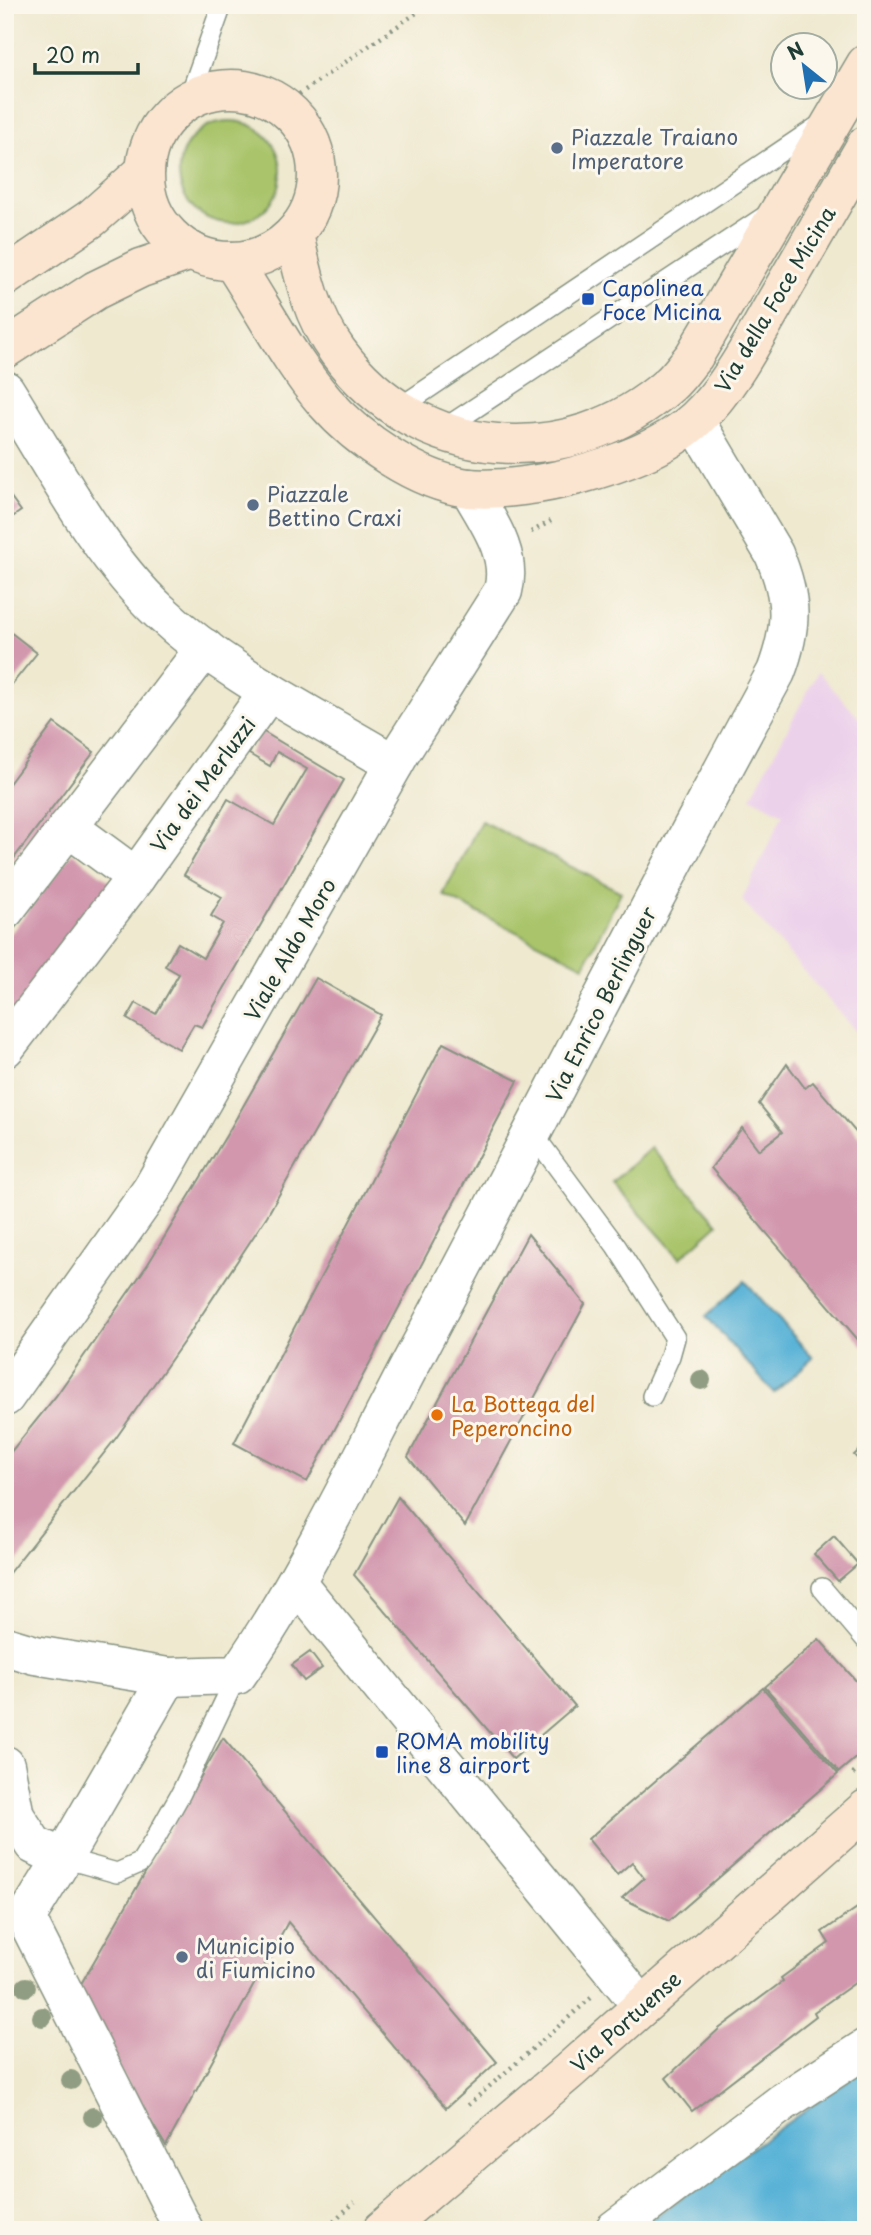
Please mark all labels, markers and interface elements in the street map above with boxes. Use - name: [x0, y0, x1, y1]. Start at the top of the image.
- scale bar: [35, 32, 138, 76]
- north arrow: [770, 32, 840, 102]
- text: N: [781, 35, 809, 66]
- text: 20 m: [46, 38, 100, 70]
- place label: Piazzale Traiano Imperatore: [571, 120, 738, 176]
- marker: Piazzale Traiano Imperatore: [549, 140, 565, 156]
- street label: Via della Foce Micina: [705, 199, 843, 398]
- place label: Capolinea Foce Micina: [602, 271, 722, 327]
- marker: Capolinea Foce Micina: [580, 291, 596, 307]
- place label: Piazzale Bettino Craxi: [267, 477, 402, 533]
- marker: Piazzale Bettino Craxi: [245, 497, 261, 513]
- street label: Via dei Merluzzi: [142, 709, 262, 859]
- street label: Viale Aldo Moro: [235, 871, 343, 1027]
- street label: Via Enrico Berlinguer: [537, 900, 663, 1108]
- place label: La Bottega del Peperoncino: [451, 1387, 595, 1443]
- marker: La Bottega del Peperoncino: [429, 1407, 445, 1423]
- place label: ROMA mobility line 8 airport: [396, 1724, 550, 1780]
- marker: ROMA mobility line 8 airport: [374, 1744, 390, 1760]
- place label: Municipio di Fiumicino: [196, 1929, 316, 1985]
- marker: Municipio di Fiumicino: [174, 1949, 190, 1965]
- street label: Via Portuense: [563, 1962, 687, 2080]

